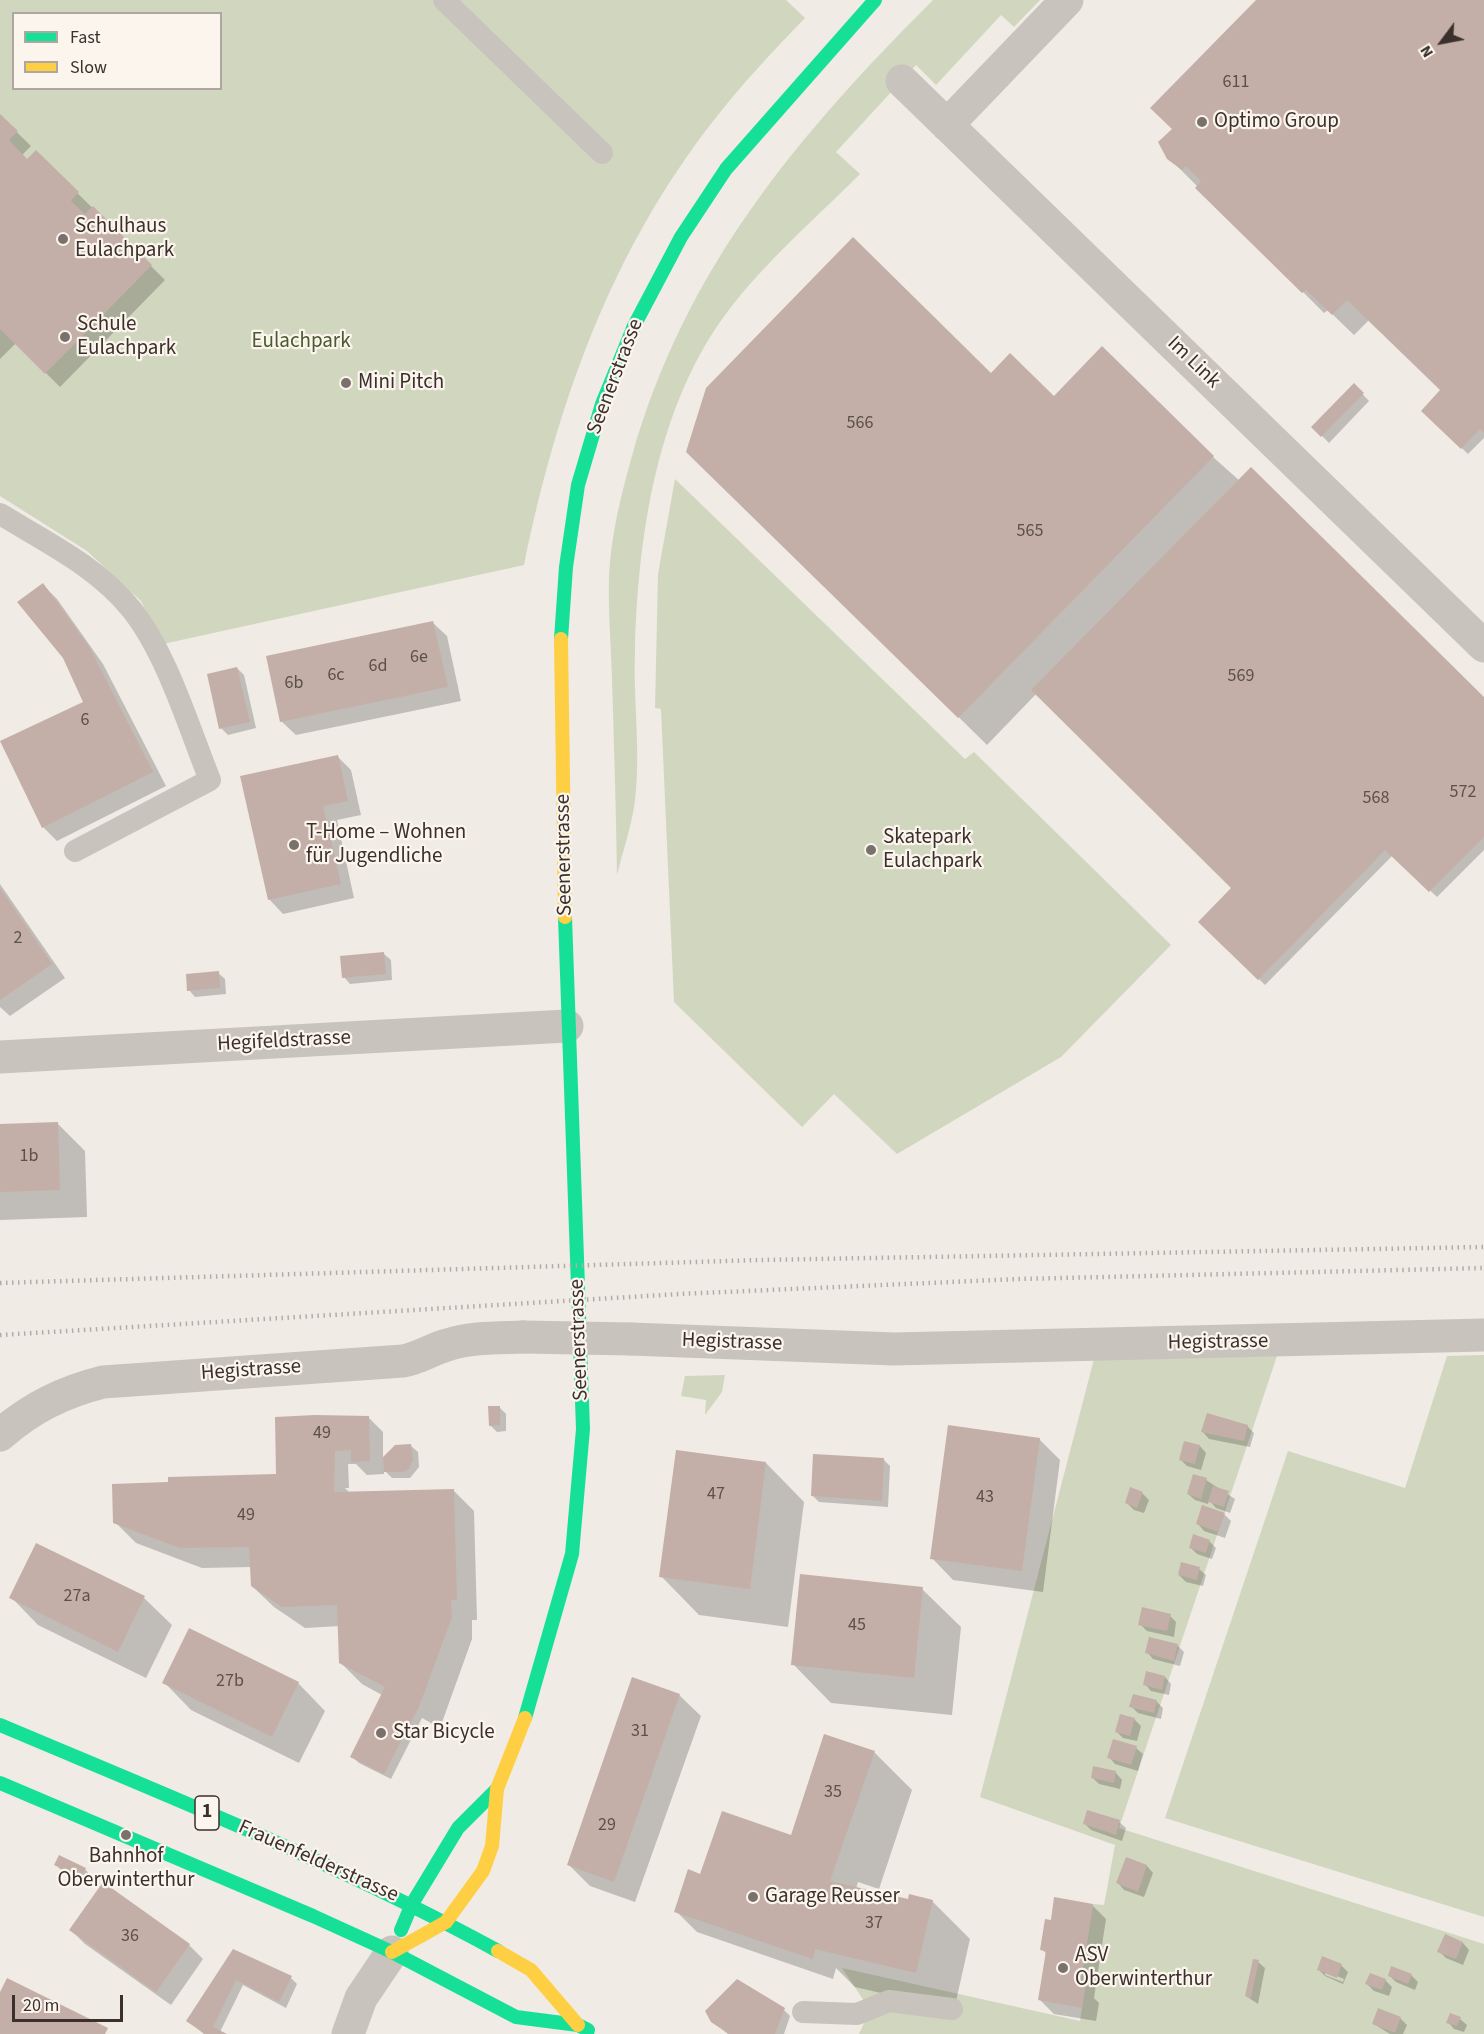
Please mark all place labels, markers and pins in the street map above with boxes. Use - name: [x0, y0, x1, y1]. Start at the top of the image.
- place label: Optimo Group: [1214, 109, 1339, 135]
- marker: Optimo Group: [1195, 115, 1209, 129]
- place label: Schulhaus Eulachpark: [75, 214, 174, 264]
- marker: Schulhaus Eulachpark: [56, 232, 70, 246]
- place label: Schule Eulachpark: [77, 312, 176, 362]
- marker: Schule Eulachpark: [58, 330, 72, 344]
- place label: Mini Pitch: [358, 370, 444, 396]
- marker: Mini Pitch: [339, 376, 353, 390]
- place label: T-Home – Wohnen für Jugendliche: [306, 820, 466, 870]
- place label: Skatepark Eulachpark: [883, 825, 982, 875]
- marker: T-Home – Wohnen für Jugendliche: [287, 838, 301, 852]
- marker: Skatepark Eulachpark: [864, 843, 878, 857]
- place label: Star Bicycle: [393, 1720, 495, 1746]
- marker: Star Bicycle: [374, 1726, 388, 1740]
- marker: Bahnhof Oberwinterthur: [119, 1828, 133, 1842]
- place label: Bahnhof Oberwinterthur: [57, 1844, 195, 1894]
- place label: Garage Reusser: [765, 1884, 900, 1910]
- marker: Garage Reusser: [746, 1890, 760, 1904]
- place label: ASV Oberwinterthur: [1075, 1943, 1212, 1993]
- marker: ASV Oberwinterthur: [1056, 1961, 1070, 1975]

